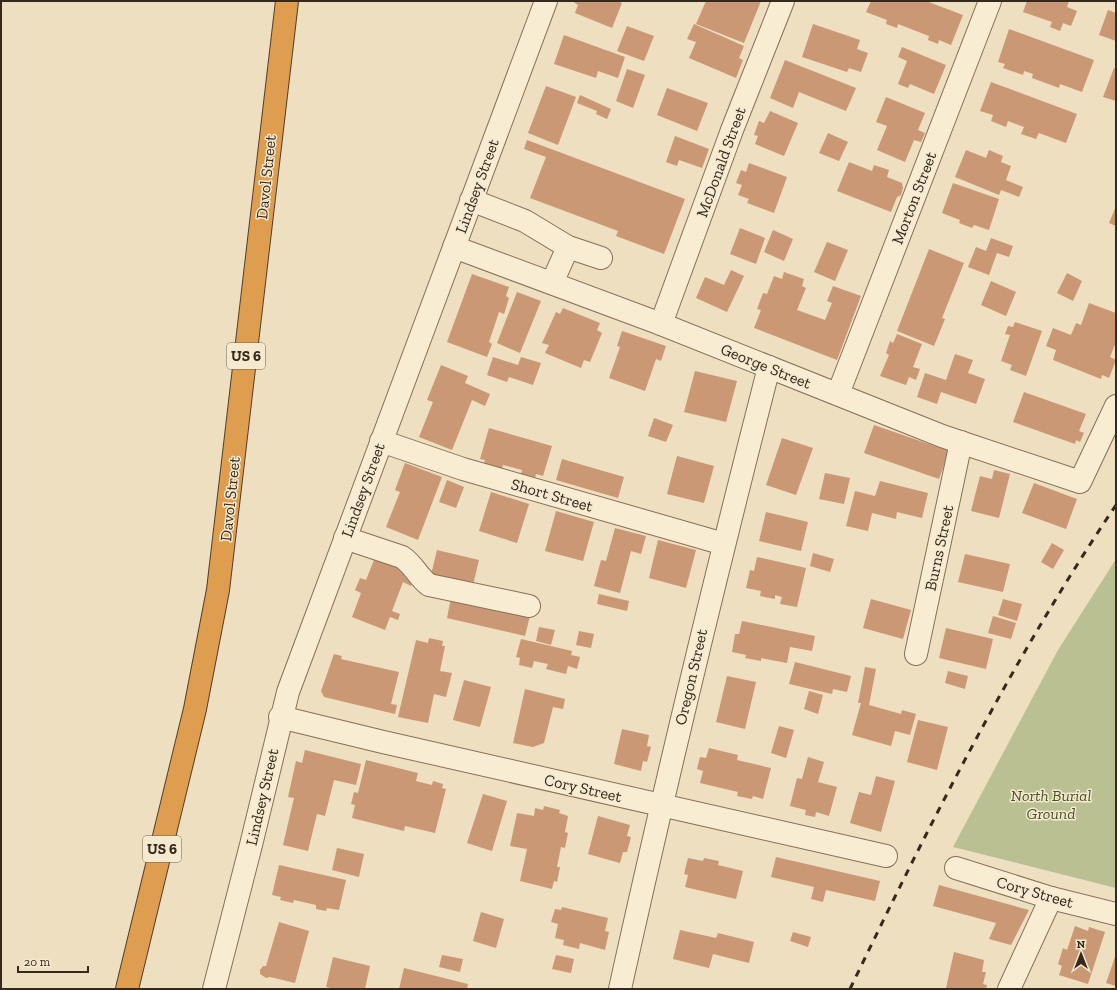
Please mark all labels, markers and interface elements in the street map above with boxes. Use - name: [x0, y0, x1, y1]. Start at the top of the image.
- street label: McDonald Street: [692, 104, 750, 220]
- street label: Davol Street: [252, 134, 280, 220]
- street label: Lindsey Street: [451, 136, 503, 236]
- street label: Morton Street: [888, 149, 940, 247]
- street label: George Street: [718, 339, 814, 393]
- road number: US 6: [227, 343, 265, 369]
- street label: Lindsey Street: [337, 440, 389, 540]
- street label: Davol Street: [216, 456, 244, 542]
- street label: Short Street: [509, 474, 595, 516]
- street label: Burns Street: [921, 503, 957, 593]
- street label: Oregon Street: [671, 627, 711, 727]
- street label: Lindsey Street: [242, 747, 282, 847]
- street label: Cory Street: [542, 770, 624, 806]
- park label: North Burial Ground: [1011, 786, 1091, 823]
- road number: US 6: [143, 836, 181, 862]
- street label: Cory Street: [994, 872, 1076, 912]
- north arrow: [1061, 934, 1101, 974]
- text: N: [1077, 938, 1086, 951]
- scale bar: [18, 948, 88, 974]
- text: 20 m: [24, 955, 51, 969]

